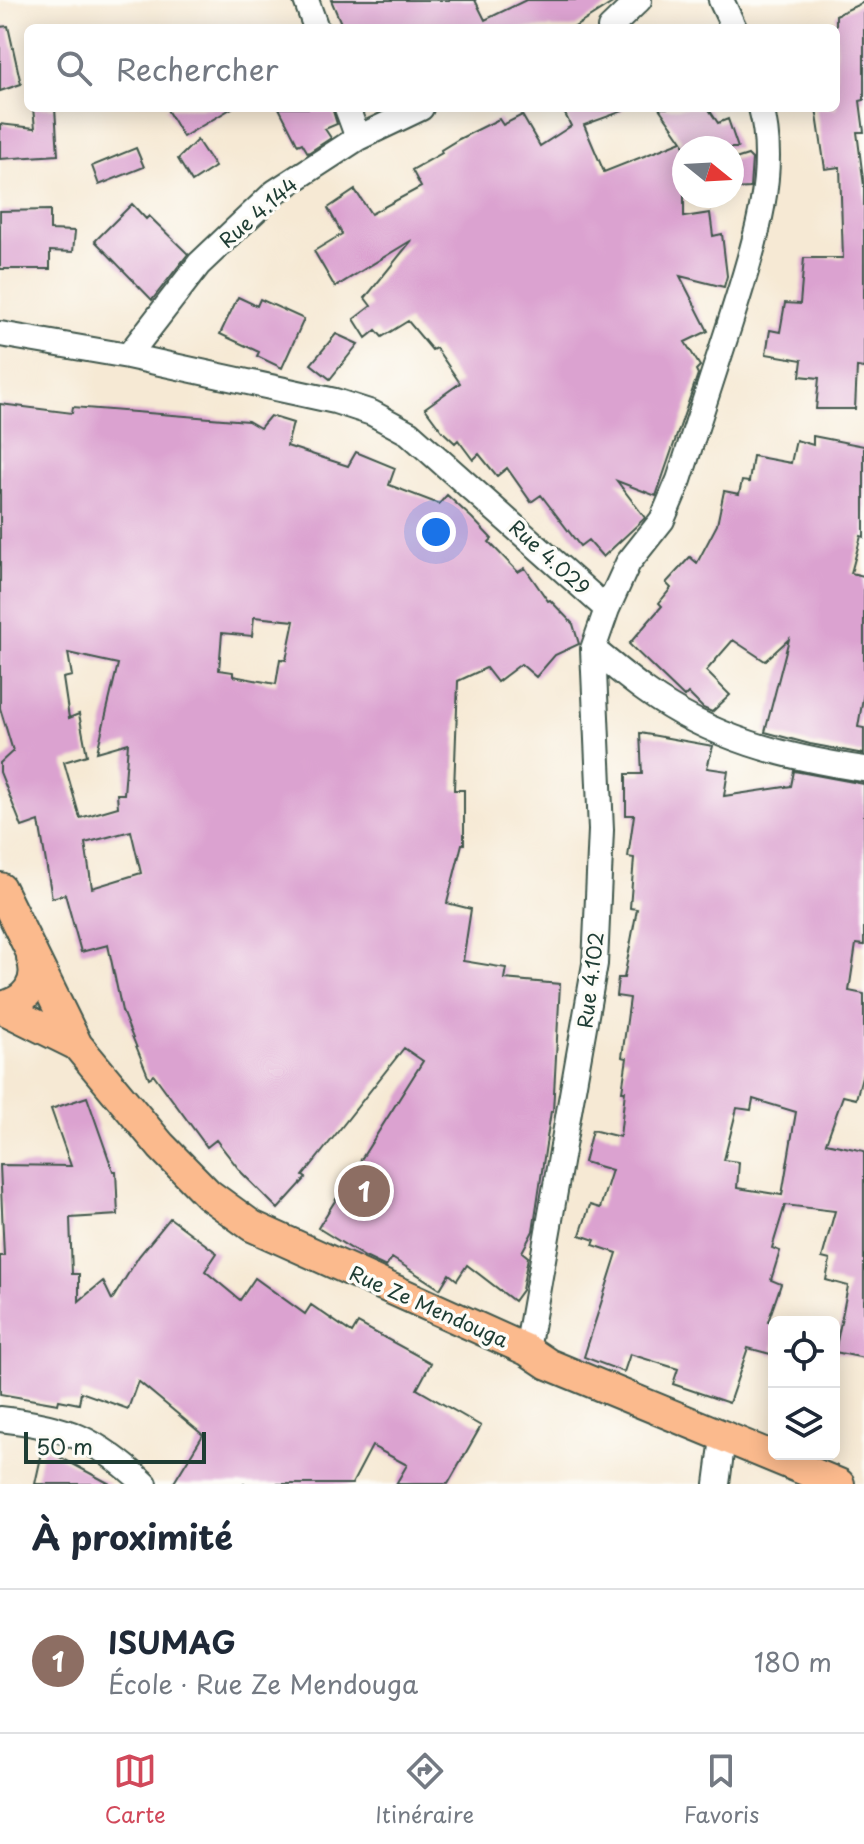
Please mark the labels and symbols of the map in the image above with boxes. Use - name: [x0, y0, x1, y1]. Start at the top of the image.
- north arrow: [672, 136, 744, 208]
- street label: Rue 4.144: [212, 169, 304, 255]
- your location: [416, 512, 456, 552]
- street label: Rue 4.029: [503, 512, 597, 602]
- street label: Rue 4.102: [569, 930, 611, 1030]
- pin: 1: [338, 1161, 390, 1221]
- street label: Rue Ze Mendouga: [345, 1258, 514, 1355]
- scale bar: [24, 1428, 206, 1464]

